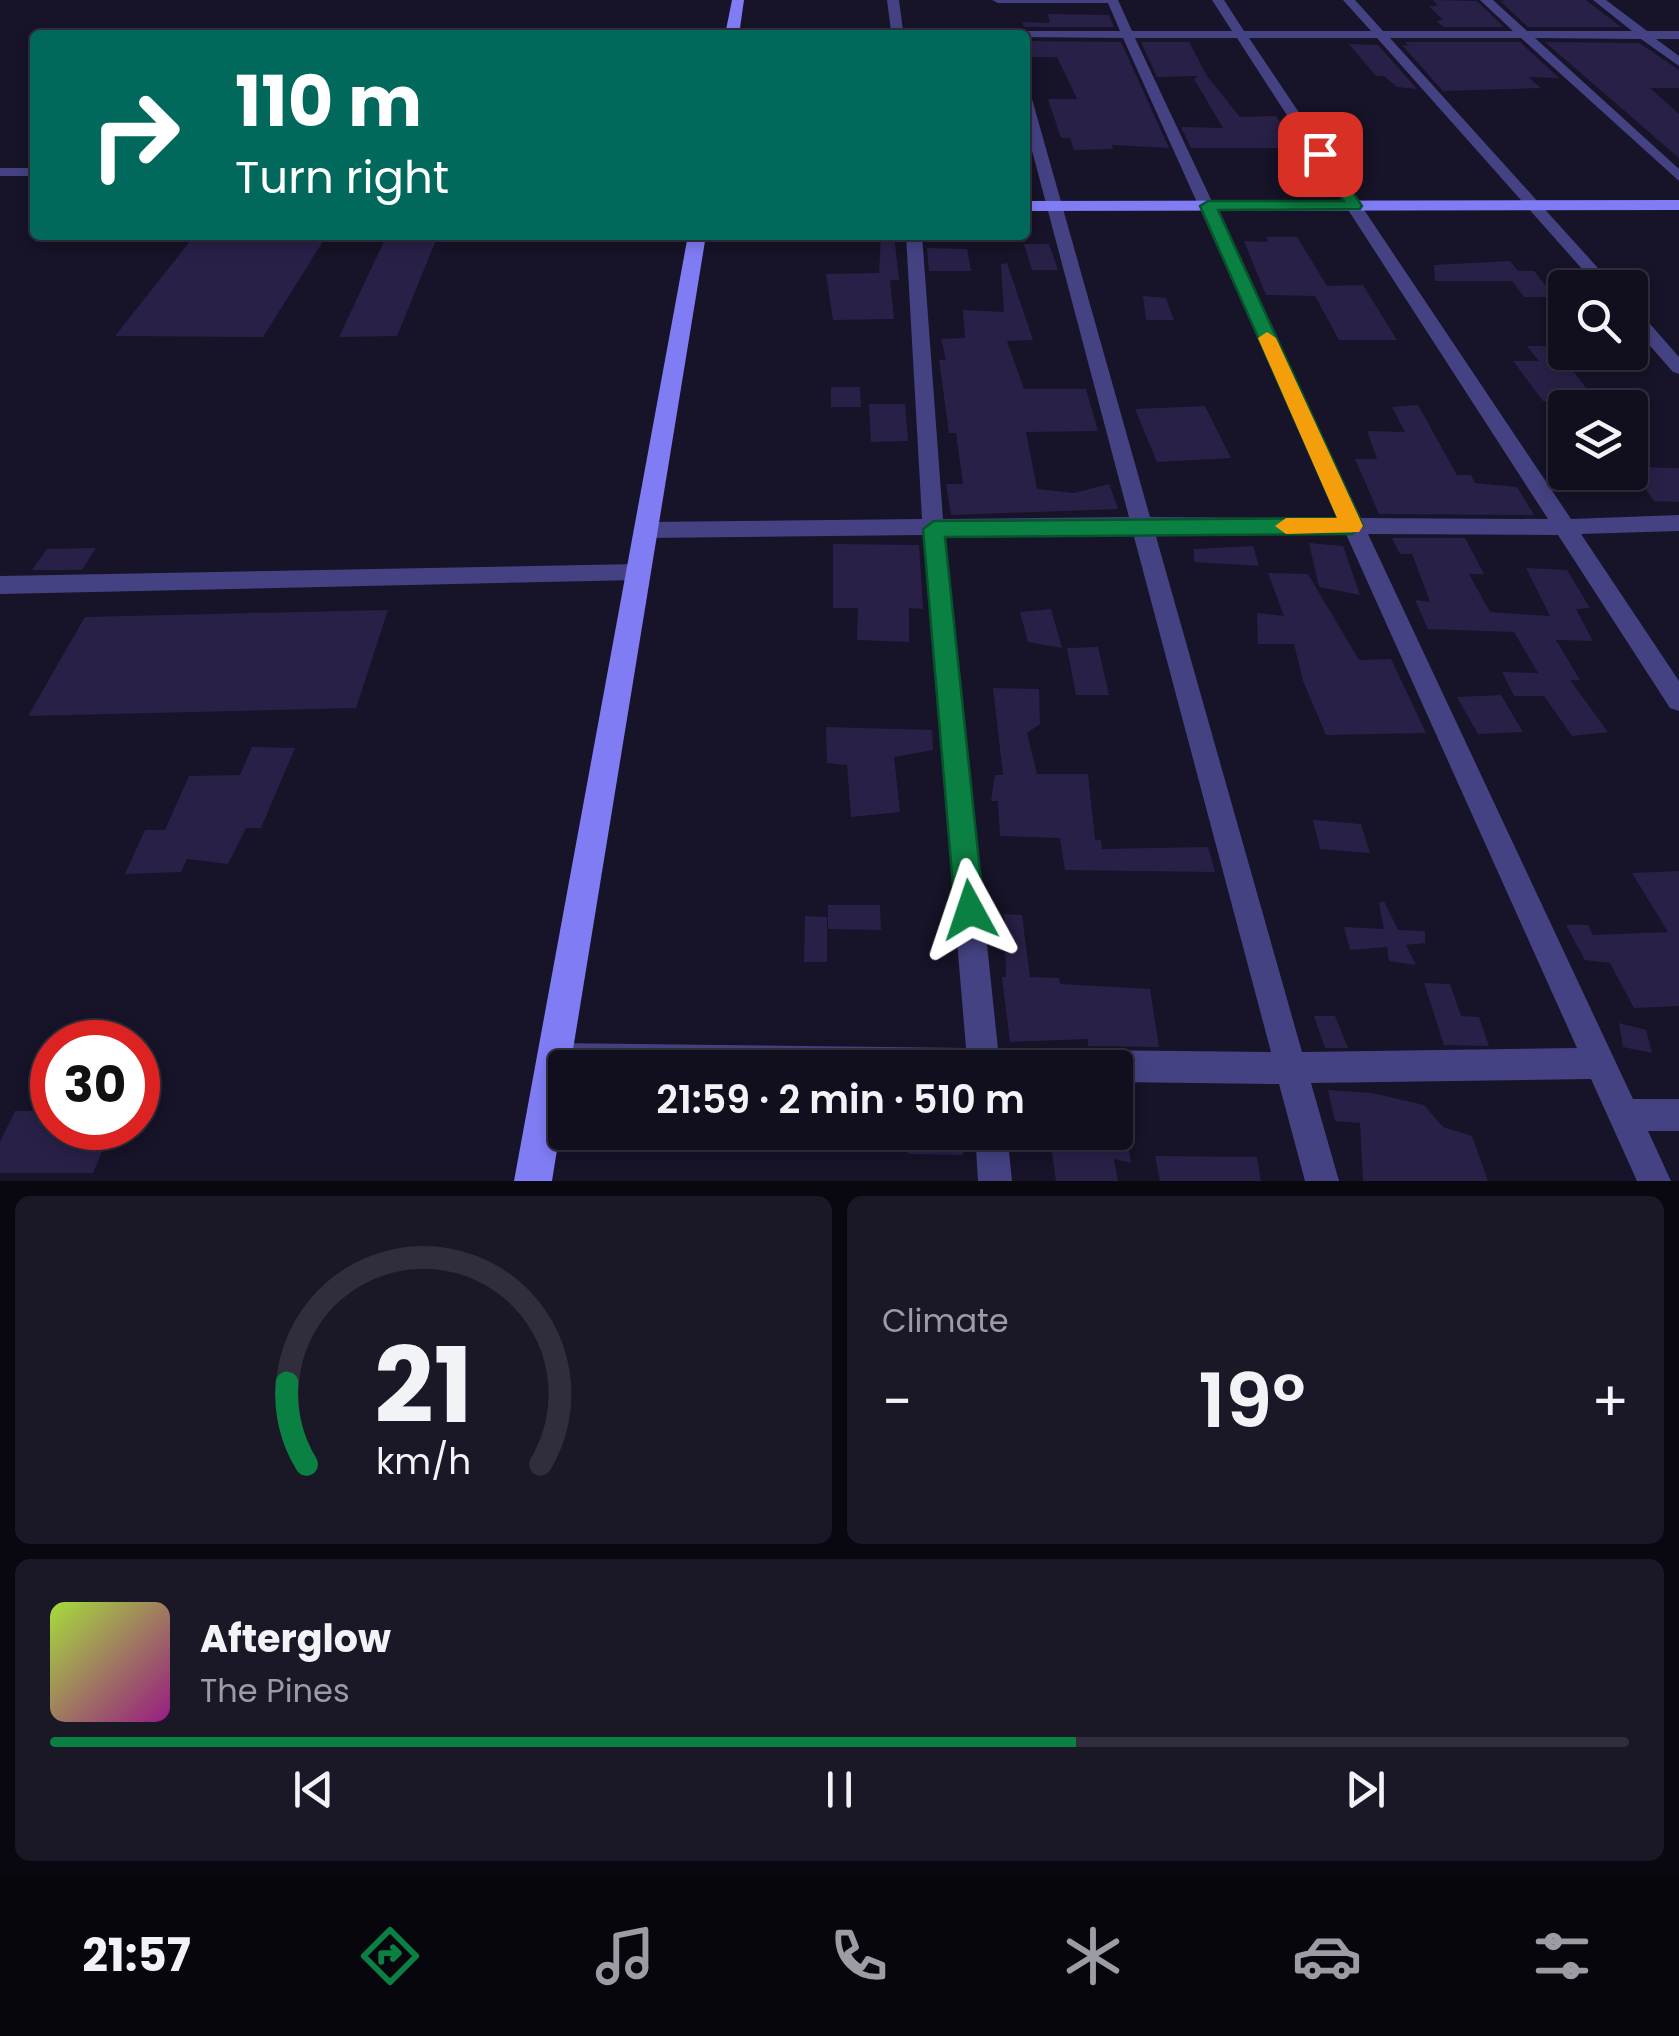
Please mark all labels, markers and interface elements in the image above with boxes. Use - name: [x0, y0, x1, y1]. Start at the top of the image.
- text: 110 m: [235, 52, 422, 151]
- icon: right: [70, 70, 200, 200]
- pin: [1278, 112, 1363, 197]
- icon: arrive: [1293, 127, 1348, 182]
- text: Turn right: [235, 146, 449, 209]
- map controls: [1548, 270, 1648, 490]
- button: search: [1548, 270, 1648, 370]
- button: layers: [1548, 390, 1648, 490]
- position arrow: [918, 858, 1022, 962]
- speed limit sign: 30: [30, 1020, 160, 1150]
- text: 21:59 · 2 min · 510 m: [656, 1073, 1025, 1126]
- text: Climate: [882, 1298, 1009, 1343]
- text: 21: [374, 1313, 473, 1458]
- text: 19°: [1198, 1348, 1306, 1453]
- text: −: [882, 1363, 912, 1440]
- text: +: [1591, 1363, 1629, 1440]
- text: km/h: [376, 1436, 471, 1487]
- text: Afterglow: [200, 1612, 391, 1665]
- text: The Pines: [200, 1668, 350, 1713]
- icon: previous: [286, 1762, 341, 1817]
- icon: pause: [812, 1762, 867, 1817]
- icon: next: [1338, 1762, 1393, 1817]
- icon: directions: [355, 1921, 425, 1991]
- icon: music: [590, 1921, 660, 1991]
- icon: phone: [824, 1921, 894, 1991]
- icon: climate: [1058, 1921, 1128, 1991]
- icon: car: [1292, 1921, 1362, 1991]
- icon: filters: [1527, 1921, 1597, 1991]
- text: 21:57: [82, 1924, 191, 1987]

